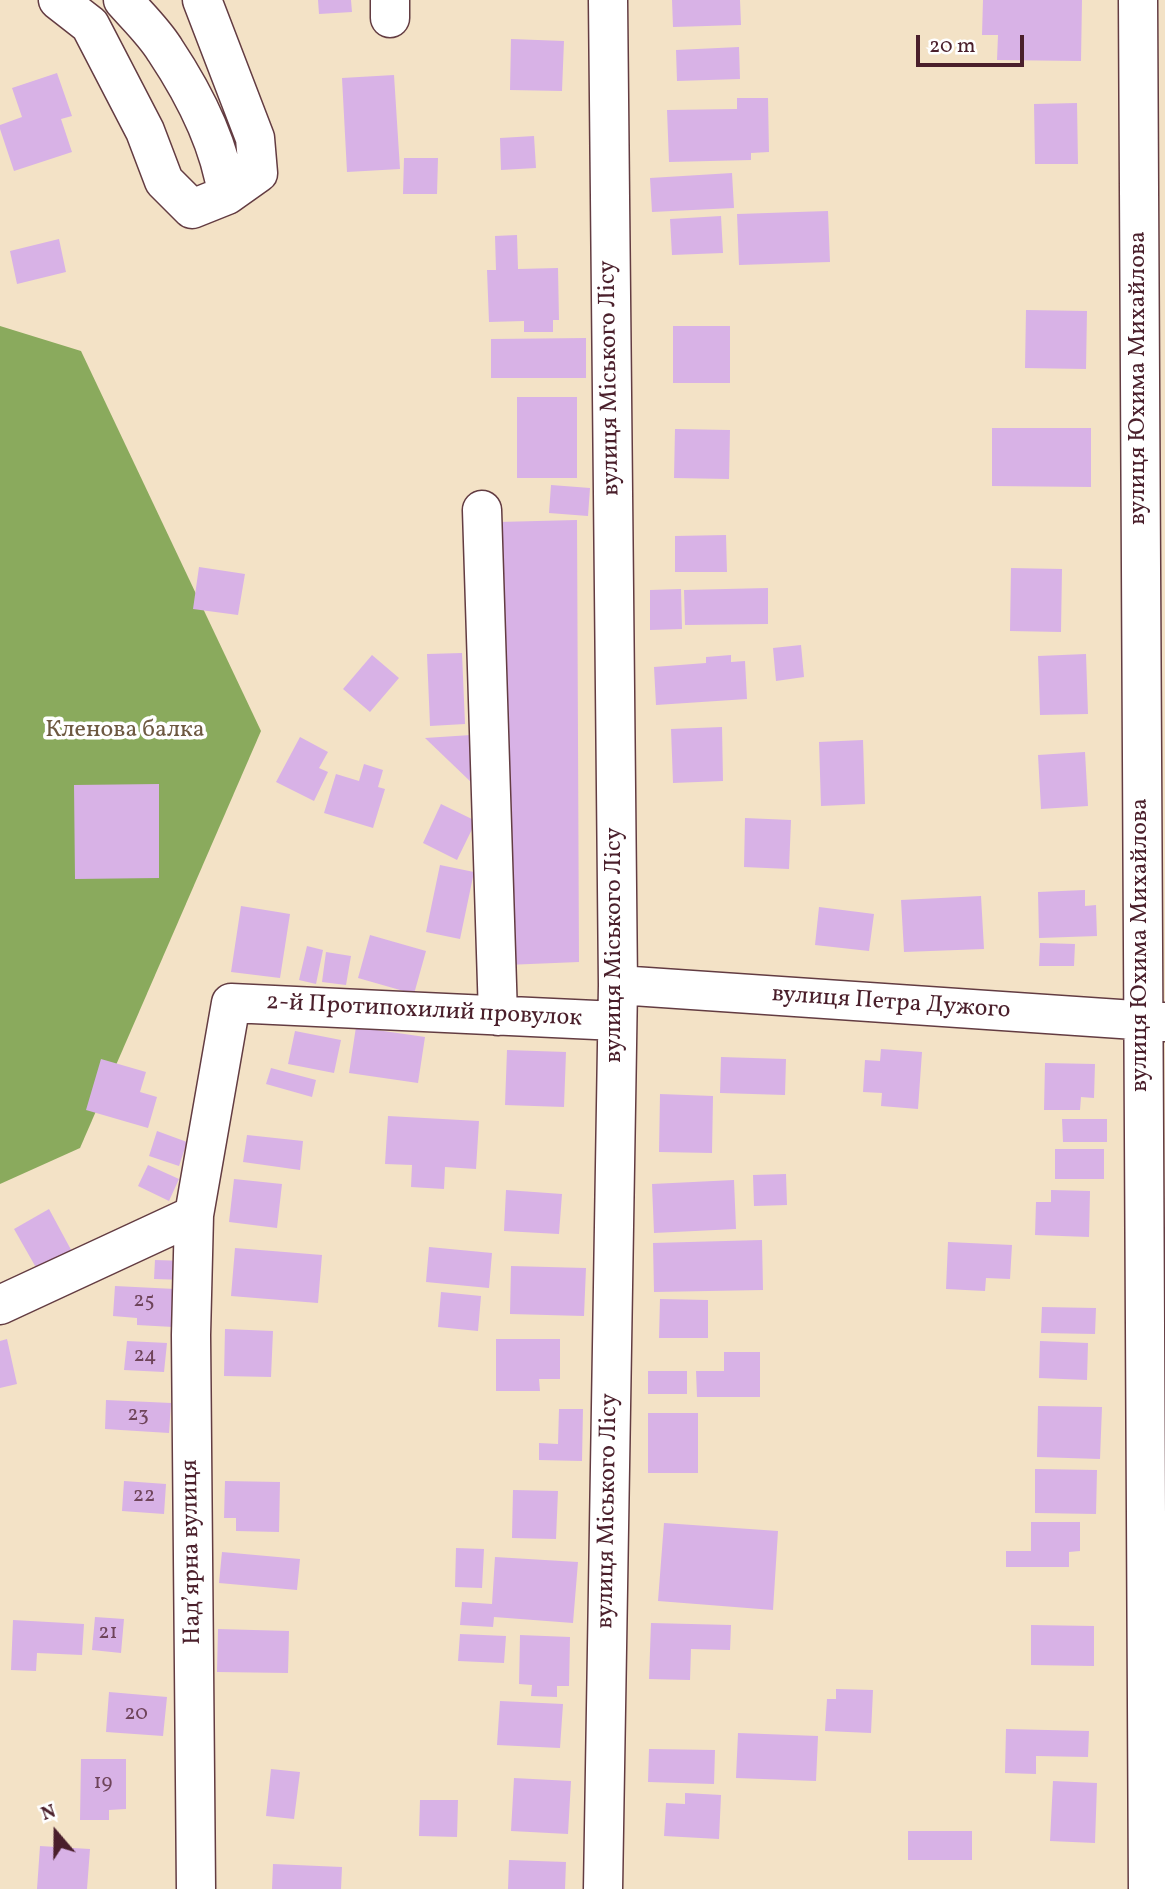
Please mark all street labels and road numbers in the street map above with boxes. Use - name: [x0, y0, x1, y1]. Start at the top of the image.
- street label: вулиця Юхима Михайлова: [1126, 231, 1154, 525]
- street label: вулиця Міського Лісу: [595, 260, 627, 496]
- street label: вулиця Юхима Михайлова: [1128, 798, 1156, 1092]
- street label: вулиця Міського Лісу: [602, 827, 630, 1063]
- street label: вулиця Петра Дужого: [771, 981, 1011, 1027]
- street label: 2-й Протипохилий провулок: [265, 989, 583, 1035]
- street label: вулиця Міського Лісу: [593, 1393, 625, 1629]
- street label: Надʼярна вулиця: [177, 1459, 209, 1645]

